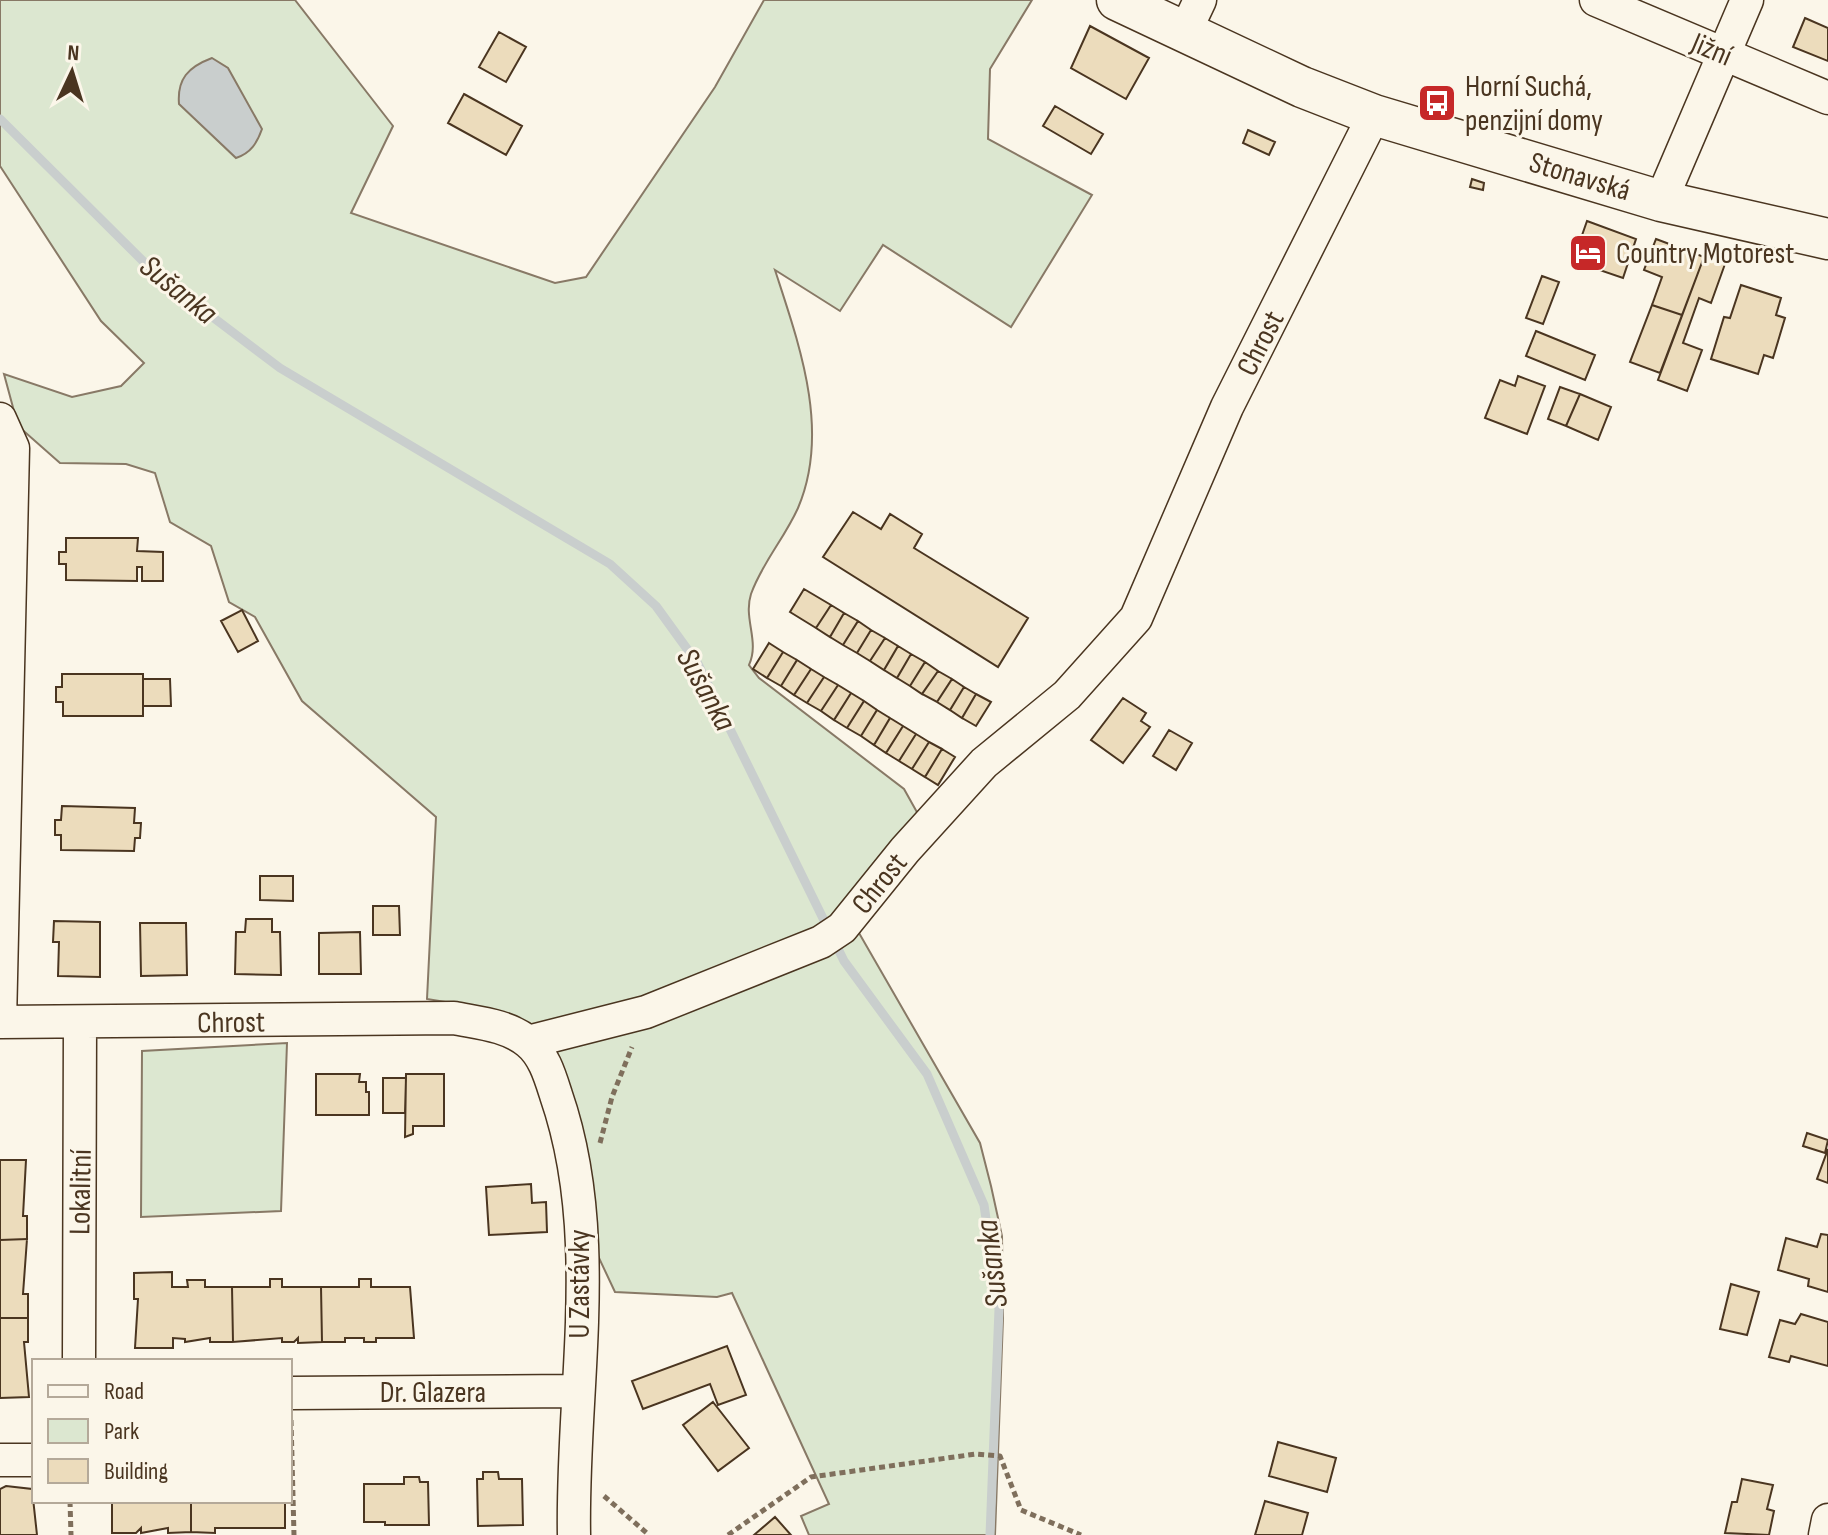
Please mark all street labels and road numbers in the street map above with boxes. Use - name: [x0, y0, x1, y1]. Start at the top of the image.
- street label: Jižní: [1685, 25, 1738, 75]
- street label: Stonavská: [1525, 145, 1635, 209]
- street label: Chrost: [1229, 305, 1292, 382]
- street label: Chrost: [844, 846, 915, 921]
- street label: Chrost: [197, 1004, 265, 1042]
- street label: Lokalitní: [62, 1148, 100, 1235]
- street label: U Zastávky: [562, 1229, 598, 1339]
- street label: Dr. Glazera: [380, 1375, 486, 1411]

